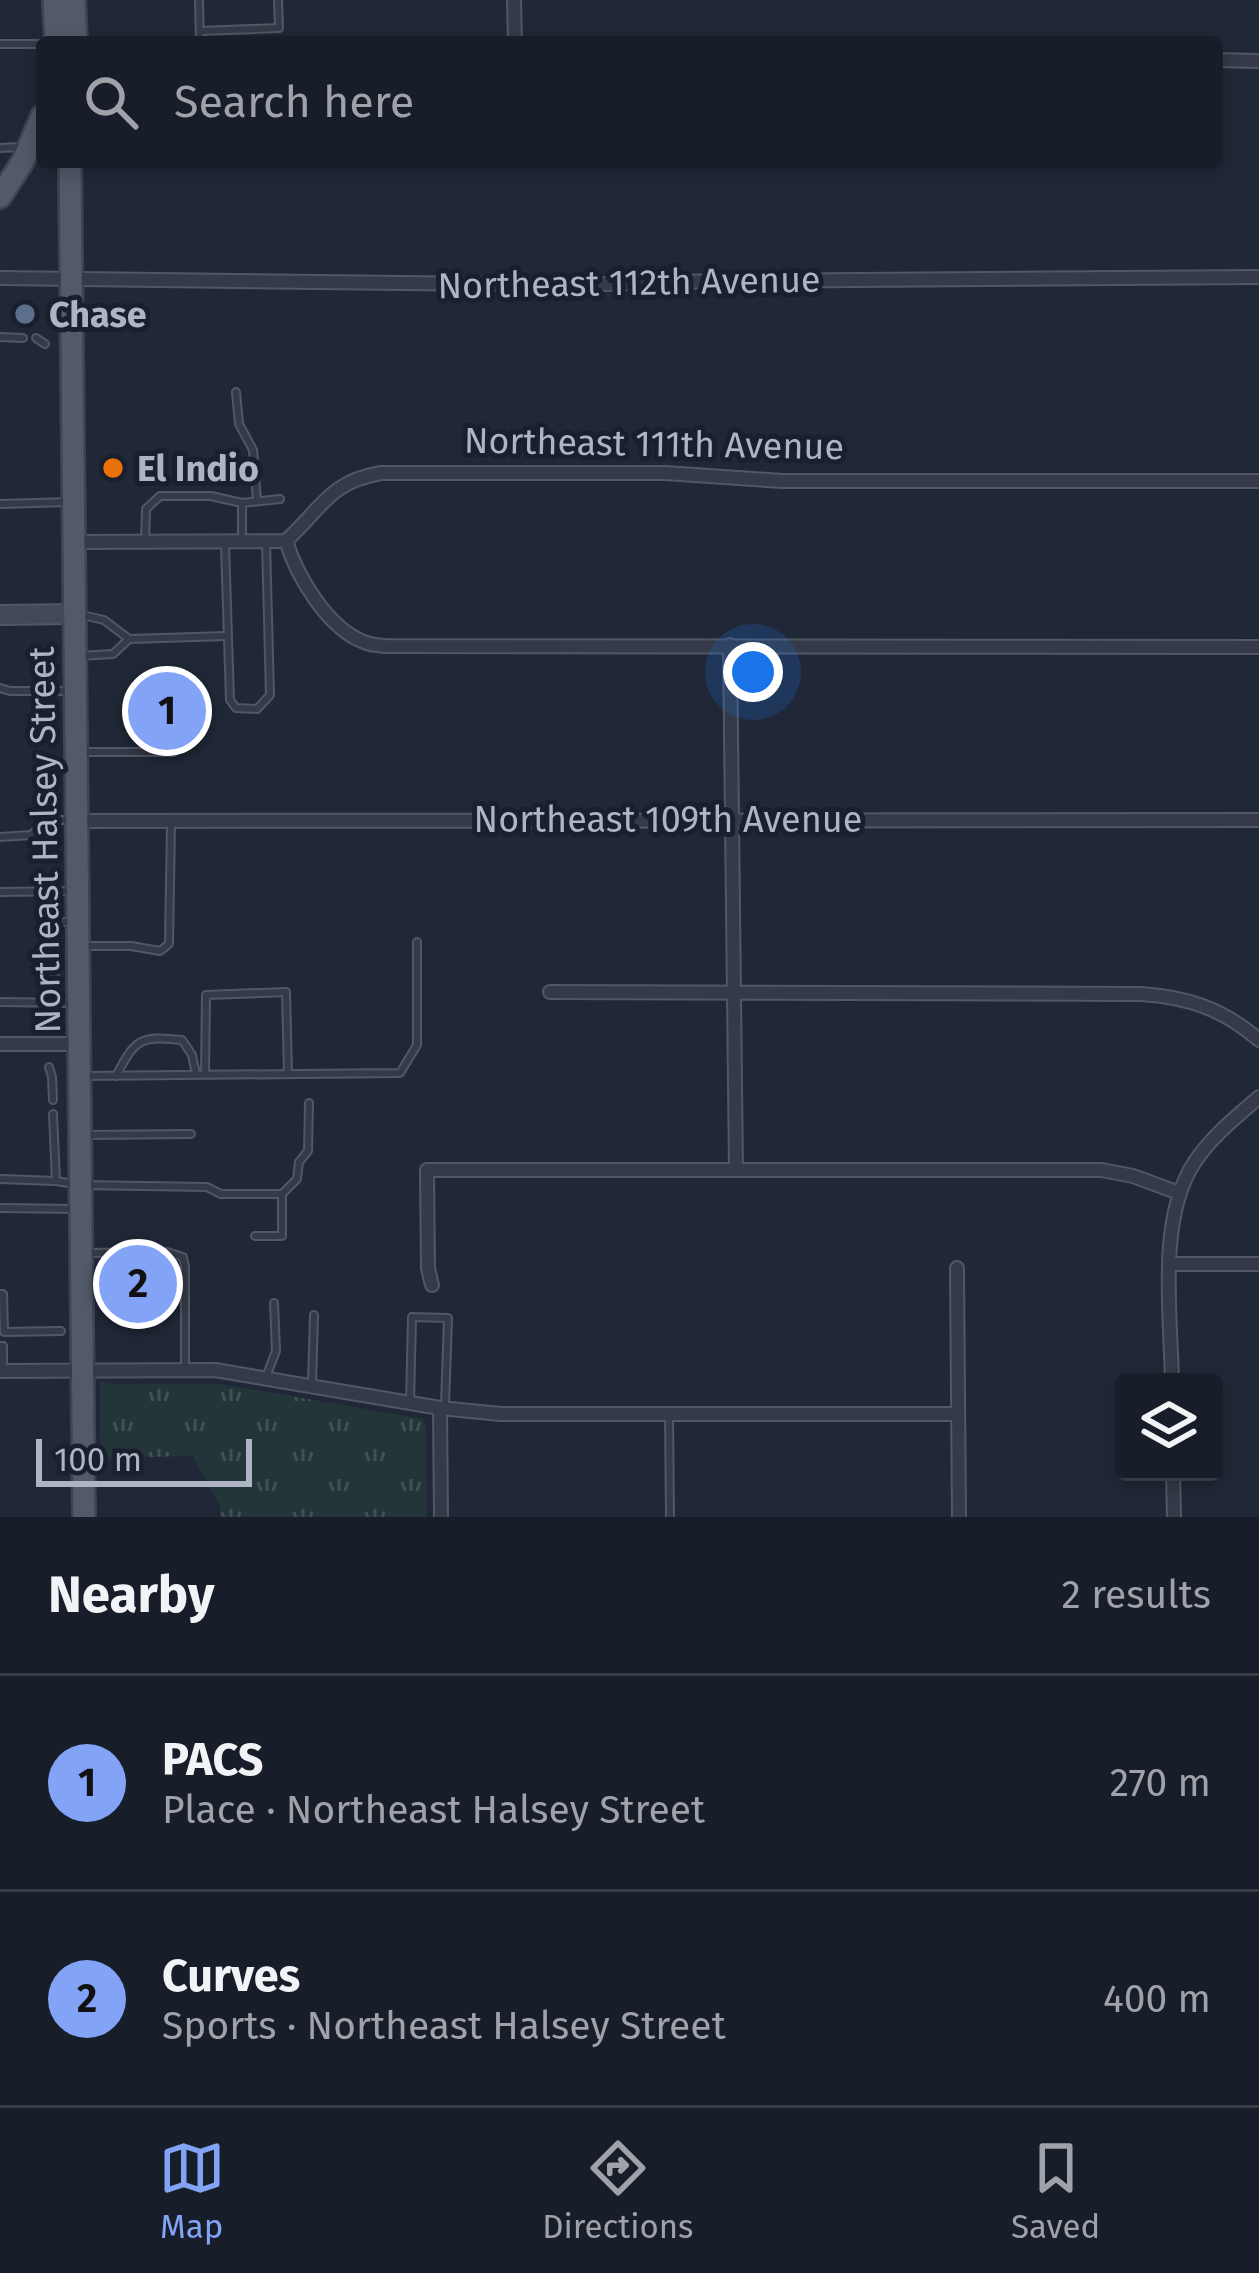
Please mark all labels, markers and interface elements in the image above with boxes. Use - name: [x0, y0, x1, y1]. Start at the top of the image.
- search box: [36, 36, 1223, 168]
- icon: search: [78, 69, 144, 135]
- text: Search here: [174, 75, 414, 129]
- street label: Northeast 112th Avenue: [437, 258, 821, 308]
- place label: Chase: [49, 293, 147, 337]
- marker: Chase: [12, 301, 38, 327]
- street label: Northeast 111th Avenue: [463, 419, 844, 469]
- place label: El Indio: [137, 447, 259, 491]
- marker: El Indio: [100, 455, 126, 481]
- your location: [723, 642, 783, 702]
- street label: Northeast Halsey Street: [20, 646, 70, 1034]
- pin: 1: [128, 666, 206, 756]
- street label: Northeast 109th Avenue: [474, 798, 862, 842]
- pin: 2: [99, 1239, 177, 1329]
- map controls: [1115, 1373, 1223, 1481]
- button: layers: [1115, 1373, 1223, 1481]
- scale bar: [36, 1433, 252, 1486]
- text: 100 m: [54, 1440, 142, 1480]
- text: Nearby: [48, 1564, 214, 1626]
- text: 2 results: [1062, 1572, 1211, 1618]
- text: PACS: [162, 1733, 264, 1787]
- text: 1: [78, 1760, 96, 1806]
- text: 270 m: [1110, 1760, 1211, 1806]
- text: Place · Northeast Halsey Street: [162, 1787, 705, 1833]
- text: Curves: [162, 1949, 300, 2003]
- text: 2: [77, 1976, 97, 2022]
- text: 400 m: [1103, 1976, 1211, 2022]
- text: Sports · Northeast Halsey Street: [162, 2003, 726, 2049]
- tab: Map: [159, 2135, 225, 2247]
- tab: Directions: [542, 2135, 694, 2247]
- tab: Saved: [1011, 2135, 1100, 2247]

